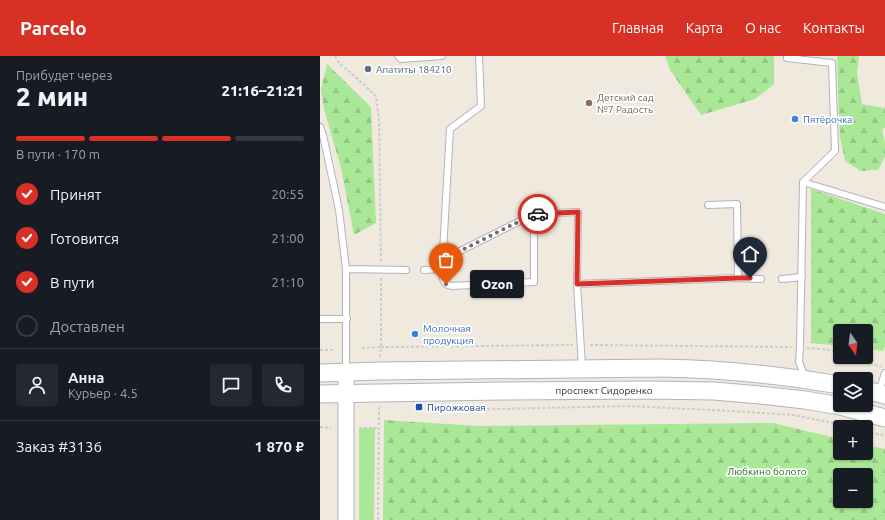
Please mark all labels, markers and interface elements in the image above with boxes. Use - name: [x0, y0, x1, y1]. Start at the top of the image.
- text: Parcelo: [20, 17, 87, 39]
- text: Главная: [612, 20, 664, 36]
- text: Карта: [686, 20, 723, 36]
- text: О нас: [745, 20, 781, 36]
- text: Контакты: [803, 20, 865, 36]
- marker: Апатиты 184210: [363, 64, 373, 74]
- place label: Апатиты 184210: [376, 64, 452, 75]
- text: Прибудет через: [16, 68, 113, 82]
- text: 2 мин: [16, 82, 88, 111]
- text: 21:16–21:21: [221, 82, 304, 99]
- place label: Детский сад №7 Радость: [597, 92, 654, 115]
- marker: Детский сад №7 Радость: [584, 98, 594, 108]
- marker: Пятёрочка: [790, 114, 800, 124]
- place label: Пятёрочка: [803, 114, 852, 125]
- text: В пути · 170 m: [16, 147, 100, 161]
- icon: check: [16, 183, 38, 205]
- text: Принят: [50, 186, 102, 203]
- text: 20:55: [271, 187, 304, 201]
- courier: [518, 194, 558, 234]
- icon: car: [527, 203, 549, 225]
- icon: check: [16, 227, 38, 249]
- text: Готовится: [50, 230, 119, 247]
- text: 21:00: [271, 231, 304, 245]
- pin: [733, 237, 767, 278]
- pin: [429, 243, 463, 284]
- icon: home: [739, 243, 761, 265]
- icon: bag: [435, 249, 457, 271]
- callout: Ozon: [470, 270, 524, 298]
- icon: check: [16, 271, 38, 293]
- text: В пути: [50, 274, 95, 291]
- text: 21:10: [271, 275, 304, 289]
- text: Ozon: [481, 277, 513, 291]
- text: Доставлен: [50, 318, 125, 335]
- place label: Молочная продукция: [423, 323, 474, 346]
- north arrow: [833, 324, 873, 364]
- map controls: [833, 324, 873, 508]
- marker: Молочная продукция: [410, 329, 420, 339]
- button: person: [16, 364, 58, 406]
- button: chat: [210, 364, 252, 406]
- button: phone: [262, 364, 304, 406]
- text: Анна: [68, 369, 104, 386]
- button: layers: [833, 372, 873, 412]
- street label: проспект Сидоренко: [555, 385, 653, 396]
- text: Курьер · 4.5: [68, 386, 138, 400]
- marker: Пирожковая: [414, 402, 424, 412]
- place label: Пирожковая: [427, 402, 486, 413]
- button: +: [833, 420, 873, 460]
- text: Заказ #3136: [16, 438, 102, 455]
- text: 1 870 ₽: [255, 438, 304, 455]
- park label: Любкино болото: [727, 466, 807, 477]
- button: −: [833, 468, 873, 508]

